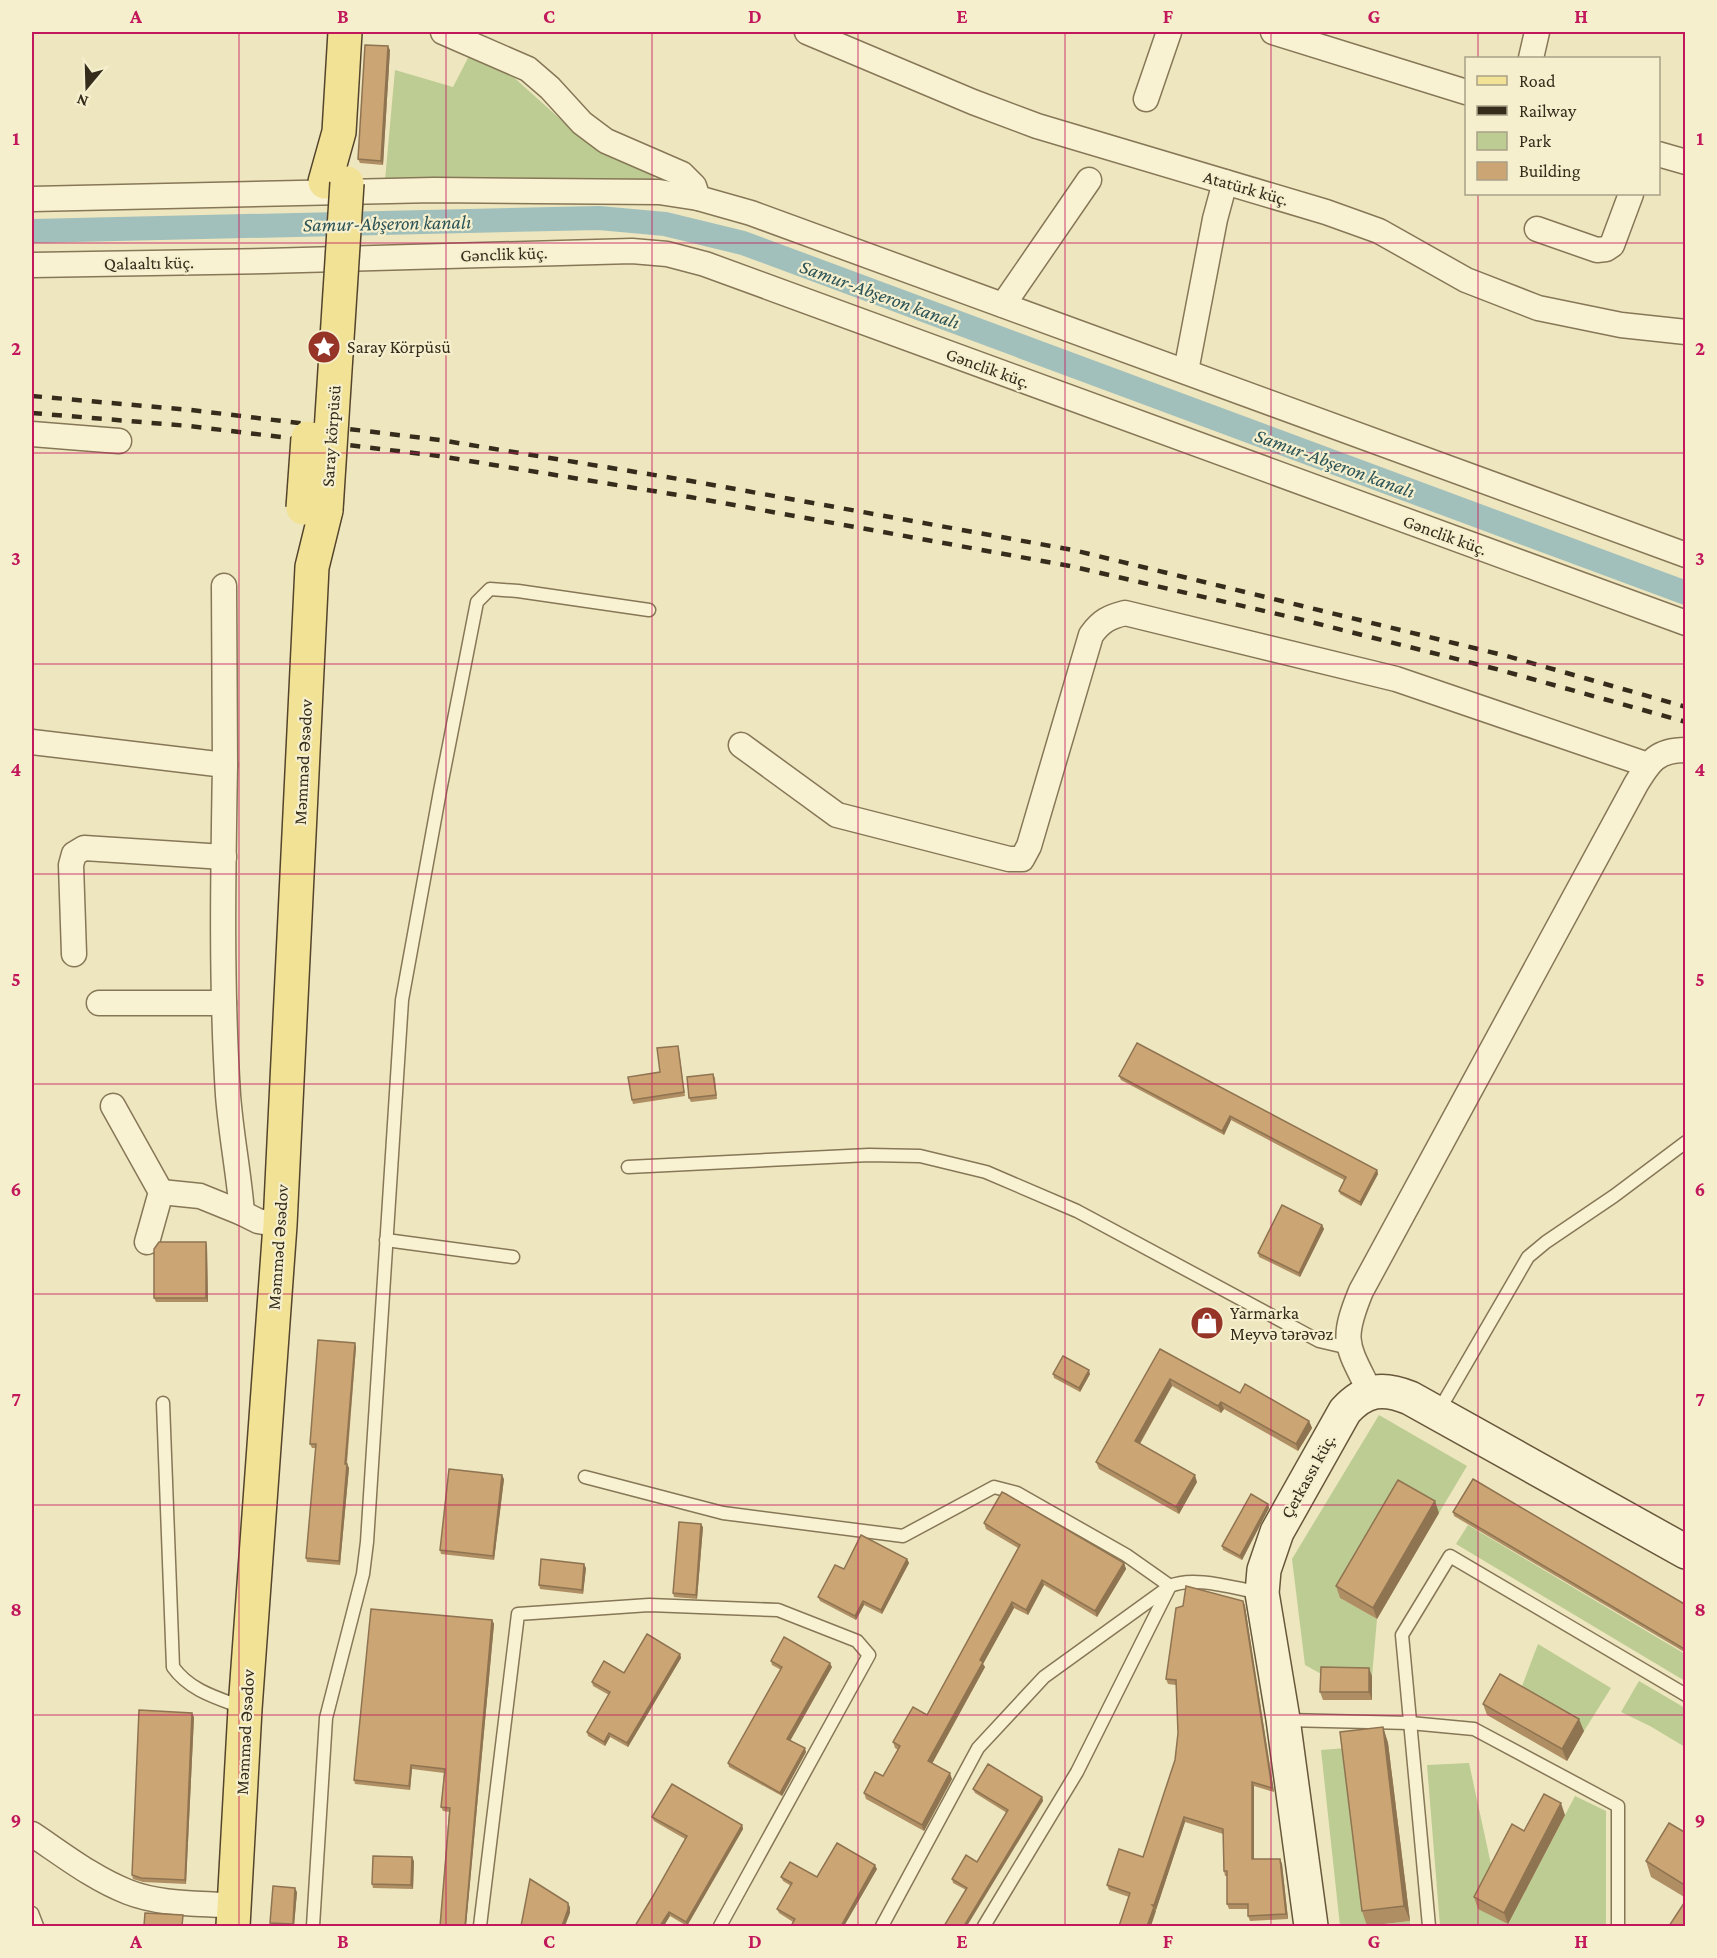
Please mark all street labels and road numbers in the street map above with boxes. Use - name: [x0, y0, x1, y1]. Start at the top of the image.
- street label: Atatürk küç.: [1201, 166, 1291, 210]
- street label: Gənclik küç.: [460, 242, 548, 266]
- street label: Qalaaltı küç.: [104, 252, 194, 274]
- street label: Gənclik küç.: [943, 344, 1033, 392]
- street label: Saray körpüsü: [317, 384, 345, 488]
- street label: Gənclik küç.: [1400, 511, 1490, 559]
- street label: Məmməd Əsədov: [290, 698, 316, 825]
- street label: Məmməd Əsədov: [264, 1183, 292, 1310]
- street label: Çerkassı küç.: [1277, 1430, 1339, 1522]
- street label: Məmməd Əsədov: [232, 1668, 258, 1795]

